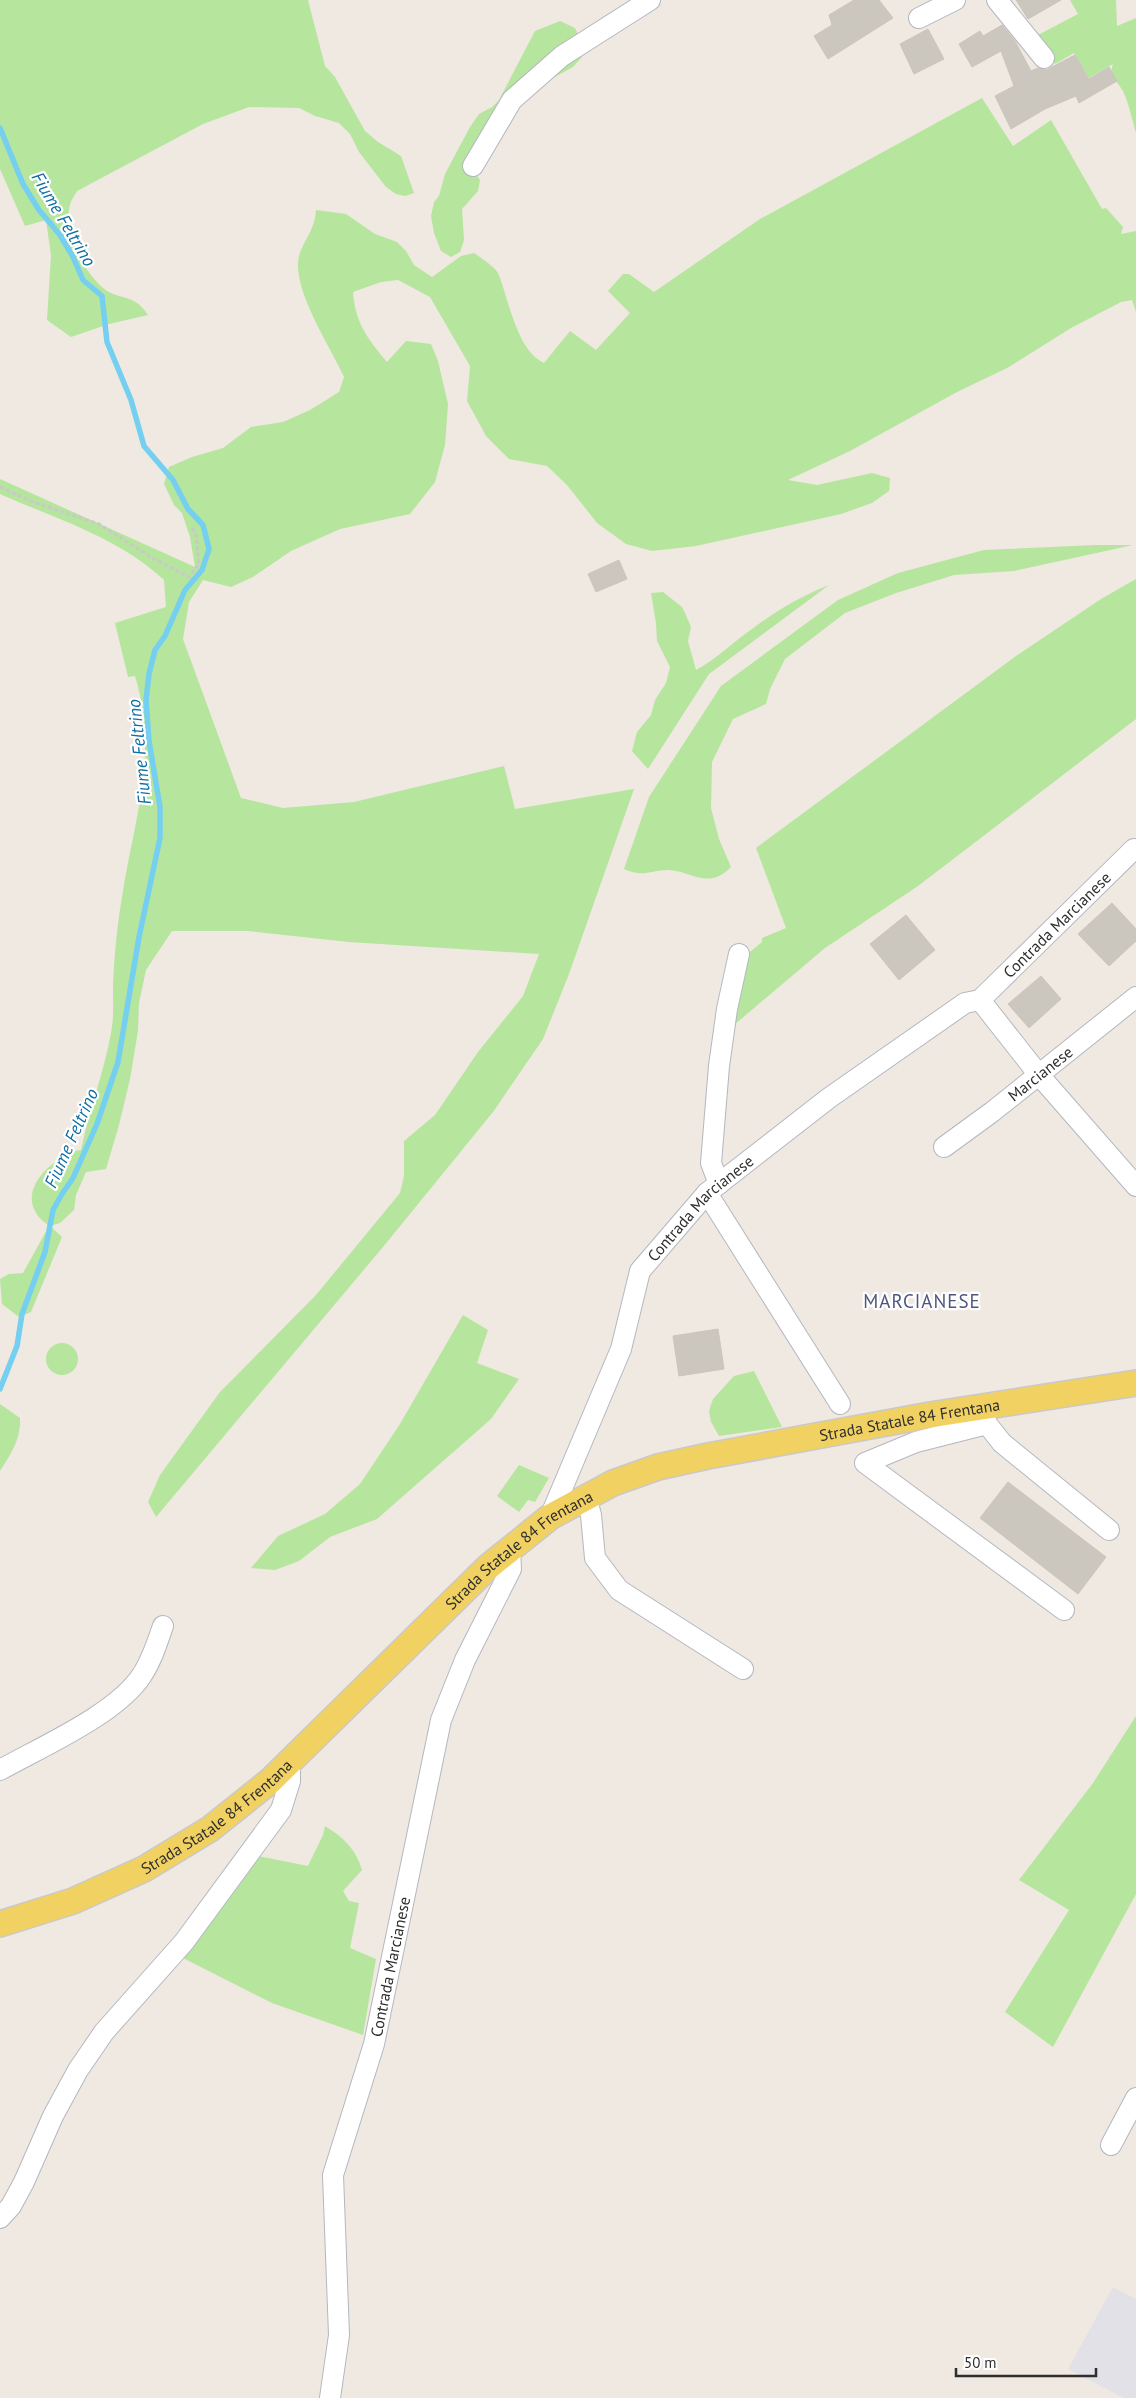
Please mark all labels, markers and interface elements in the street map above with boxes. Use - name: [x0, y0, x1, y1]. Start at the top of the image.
- water label: Fiume Feltrino: [27, 168, 101, 270]
- water label: Fiume Feltrino: [122, 698, 156, 806]
- street label: Contrada Marcianese: [999, 867, 1115, 982]
- street label: Marcianese: [1004, 1042, 1077, 1105]
- water label: Fiume Feltrino: [39, 1085, 103, 1191]
- street label: Contrada Marcianese: [643, 1151, 757, 1265]
- district label: MARCIANESE: [863, 1289, 981, 1313]
- street label: Strada Statale 84 Frentana: [818, 1394, 1001, 1445]
- street label: Strada Statale 84 Frentana: [441, 1486, 596, 1614]
- street label: Strada Statale 84 Frentana: [137, 1755, 296, 1879]
- street label: Contrada Marcianese: [366, 1895, 414, 2039]
- scale bar: [956, 2346, 1096, 2378]
- text: 50 m: [964, 2353, 997, 2372]

